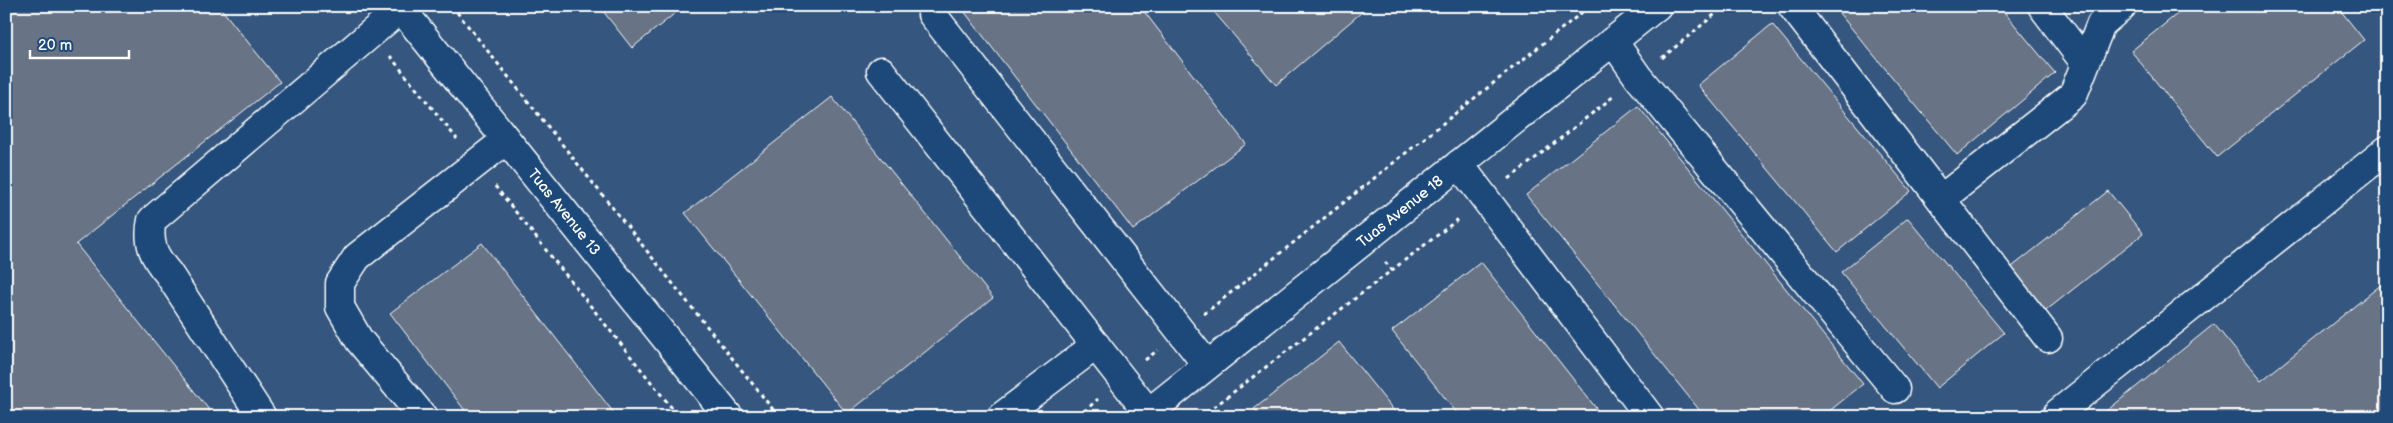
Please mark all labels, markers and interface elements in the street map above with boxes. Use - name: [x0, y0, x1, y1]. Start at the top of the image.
- scale bar: [30, 28, 129, 60]
- text: 20 m: [38, 36, 72, 55]
- street label: Tuas Avenue 13: [523, 165, 604, 259]
- street label: Tuas Avenue 18: [1353, 171, 1448, 252]

